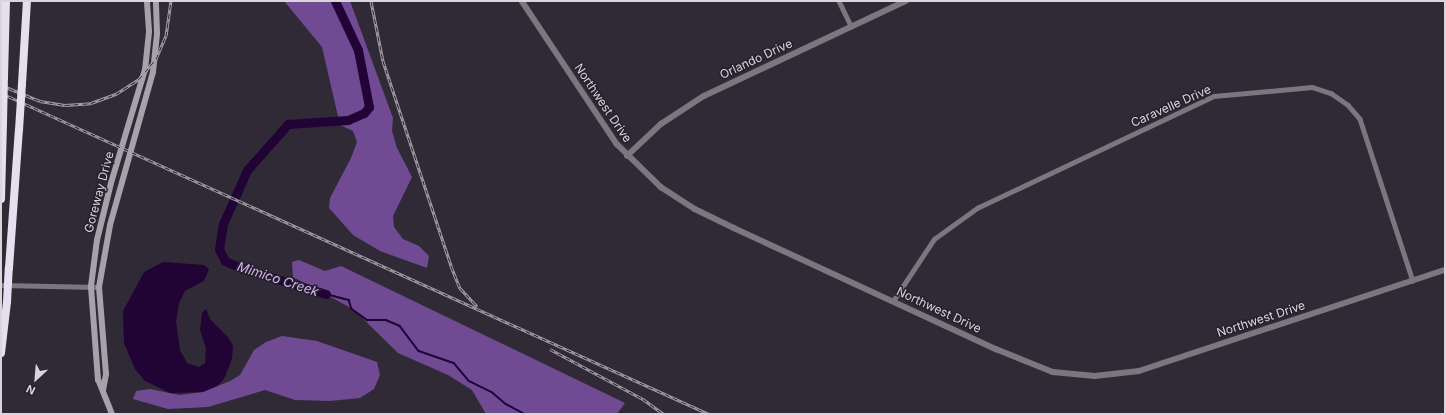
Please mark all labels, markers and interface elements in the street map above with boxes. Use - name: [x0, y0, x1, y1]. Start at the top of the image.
- street label: Orlando Drive: [717, 36, 795, 82]
- street label: Northwest Drive: [571, 61, 635, 145]
- street label: Caravelle Drive: [1129, 82, 1213, 130]
- street label: Goreway Drive: [81, 150, 117, 234]
- water label: Mimico Creek: [235, 259, 321, 299]
- street label: Northwest Drive: [894, 284, 984, 336]
- street label: Northwest Drive: [1215, 298, 1307, 340]
- north arrow: [16, 359, 56, 399]
- text: N: [24, 382, 38, 398]

